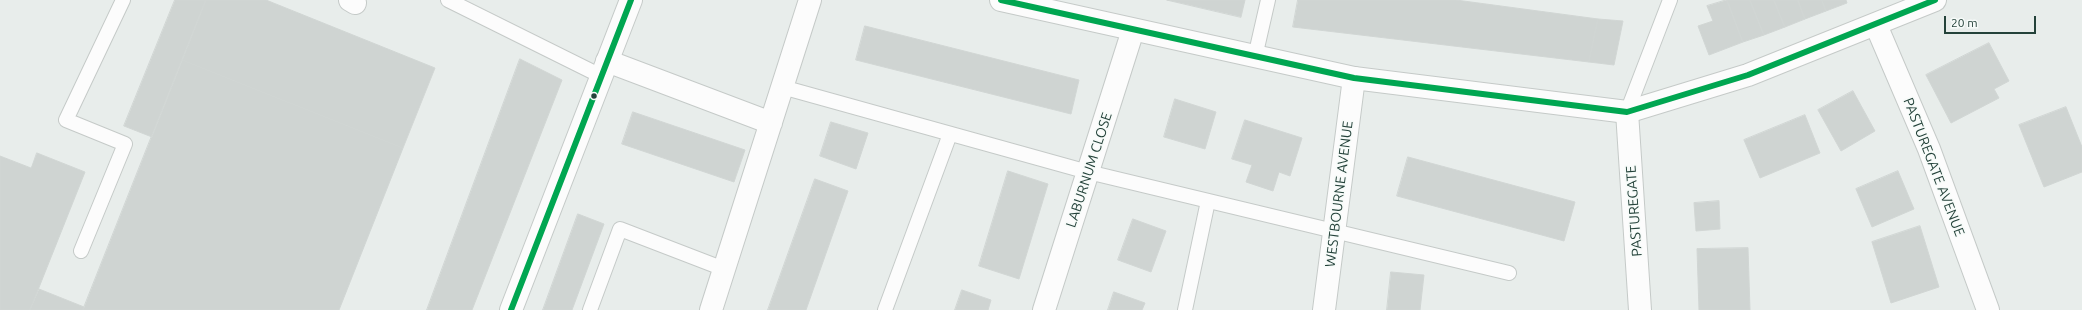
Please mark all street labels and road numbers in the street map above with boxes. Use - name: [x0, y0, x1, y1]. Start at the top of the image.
- street label: PASTUREGATE AVENUE: [1900, 95, 1968, 239]
- street label: LABURNUM CLOSE: [1062, 110, 1116, 230]
- street label: WESTBOURNE AVENUE: [1322, 120, 1356, 268]
- street label: PASTUREGATE: [1622, 165, 1646, 257]

